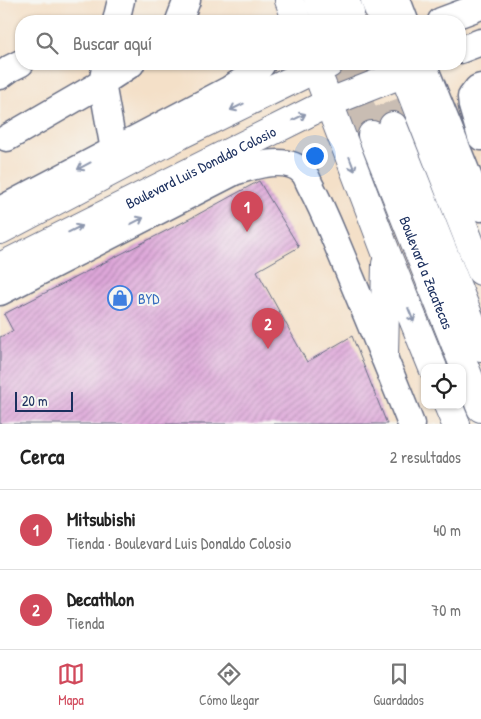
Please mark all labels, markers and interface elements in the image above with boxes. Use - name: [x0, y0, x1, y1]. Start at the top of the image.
- search box: [15, 15, 466, 70]
- icon: search: [33, 29, 61, 57]
- text: Buscar aquí: [73, 30, 152, 56]
- one-way arrow: [230, 102, 245, 112]
- one-way arrow: [291, 112, 306, 122]
- street label: Boulevard Luis Donaldo Colosio: [122, 120, 279, 213]
- your location: [302, 143, 328, 169]
- one-way arrow: [348, 155, 357, 171]
- one-way arrow: [77, 161, 92, 171]
- pin: 1: [231, 191, 263, 232]
- street label: Boulevard a Zacatecas: [395, 213, 459, 332]
- one-way arrow: [129, 216, 144, 226]
- one-way arrow: [67, 224, 82, 233]
- shop icon: BYD: [107, 285, 133, 311]
- place label: BYD: [138, 288, 160, 309]
- one-way arrow: [407, 307, 417, 322]
- pin: 2: [252, 308, 284, 349]
- map controls: [421, 364, 466, 409]
- button: locate: [421, 364, 466, 409]
- scale bar: [15, 389, 72, 412]
- text: 20 m: [22, 391, 48, 410]
- text: Cerca: [20, 442, 64, 471]
- text: 2 resultados: [390, 446, 461, 468]
- text: Mitsubishi: [67, 506, 136, 532]
- text: 1: [33, 519, 39, 541]
- text: 40 m: [433, 519, 461, 541]
- text: Tienda · Boulevard Luis Donaldo Colosio: [67, 532, 291, 554]
- text: Decathlon: [67, 586, 134, 612]
- text: 2: [32, 599, 40, 621]
- text: 70 m: [431, 599, 461, 621]
- text: Tienda: [67, 612, 104, 634]
- tab: Mapa: [57, 660, 85, 709]
- tab: Cómo llegar: [199, 660, 259, 709]
- tab: Guardados: [373, 660, 424, 709]

